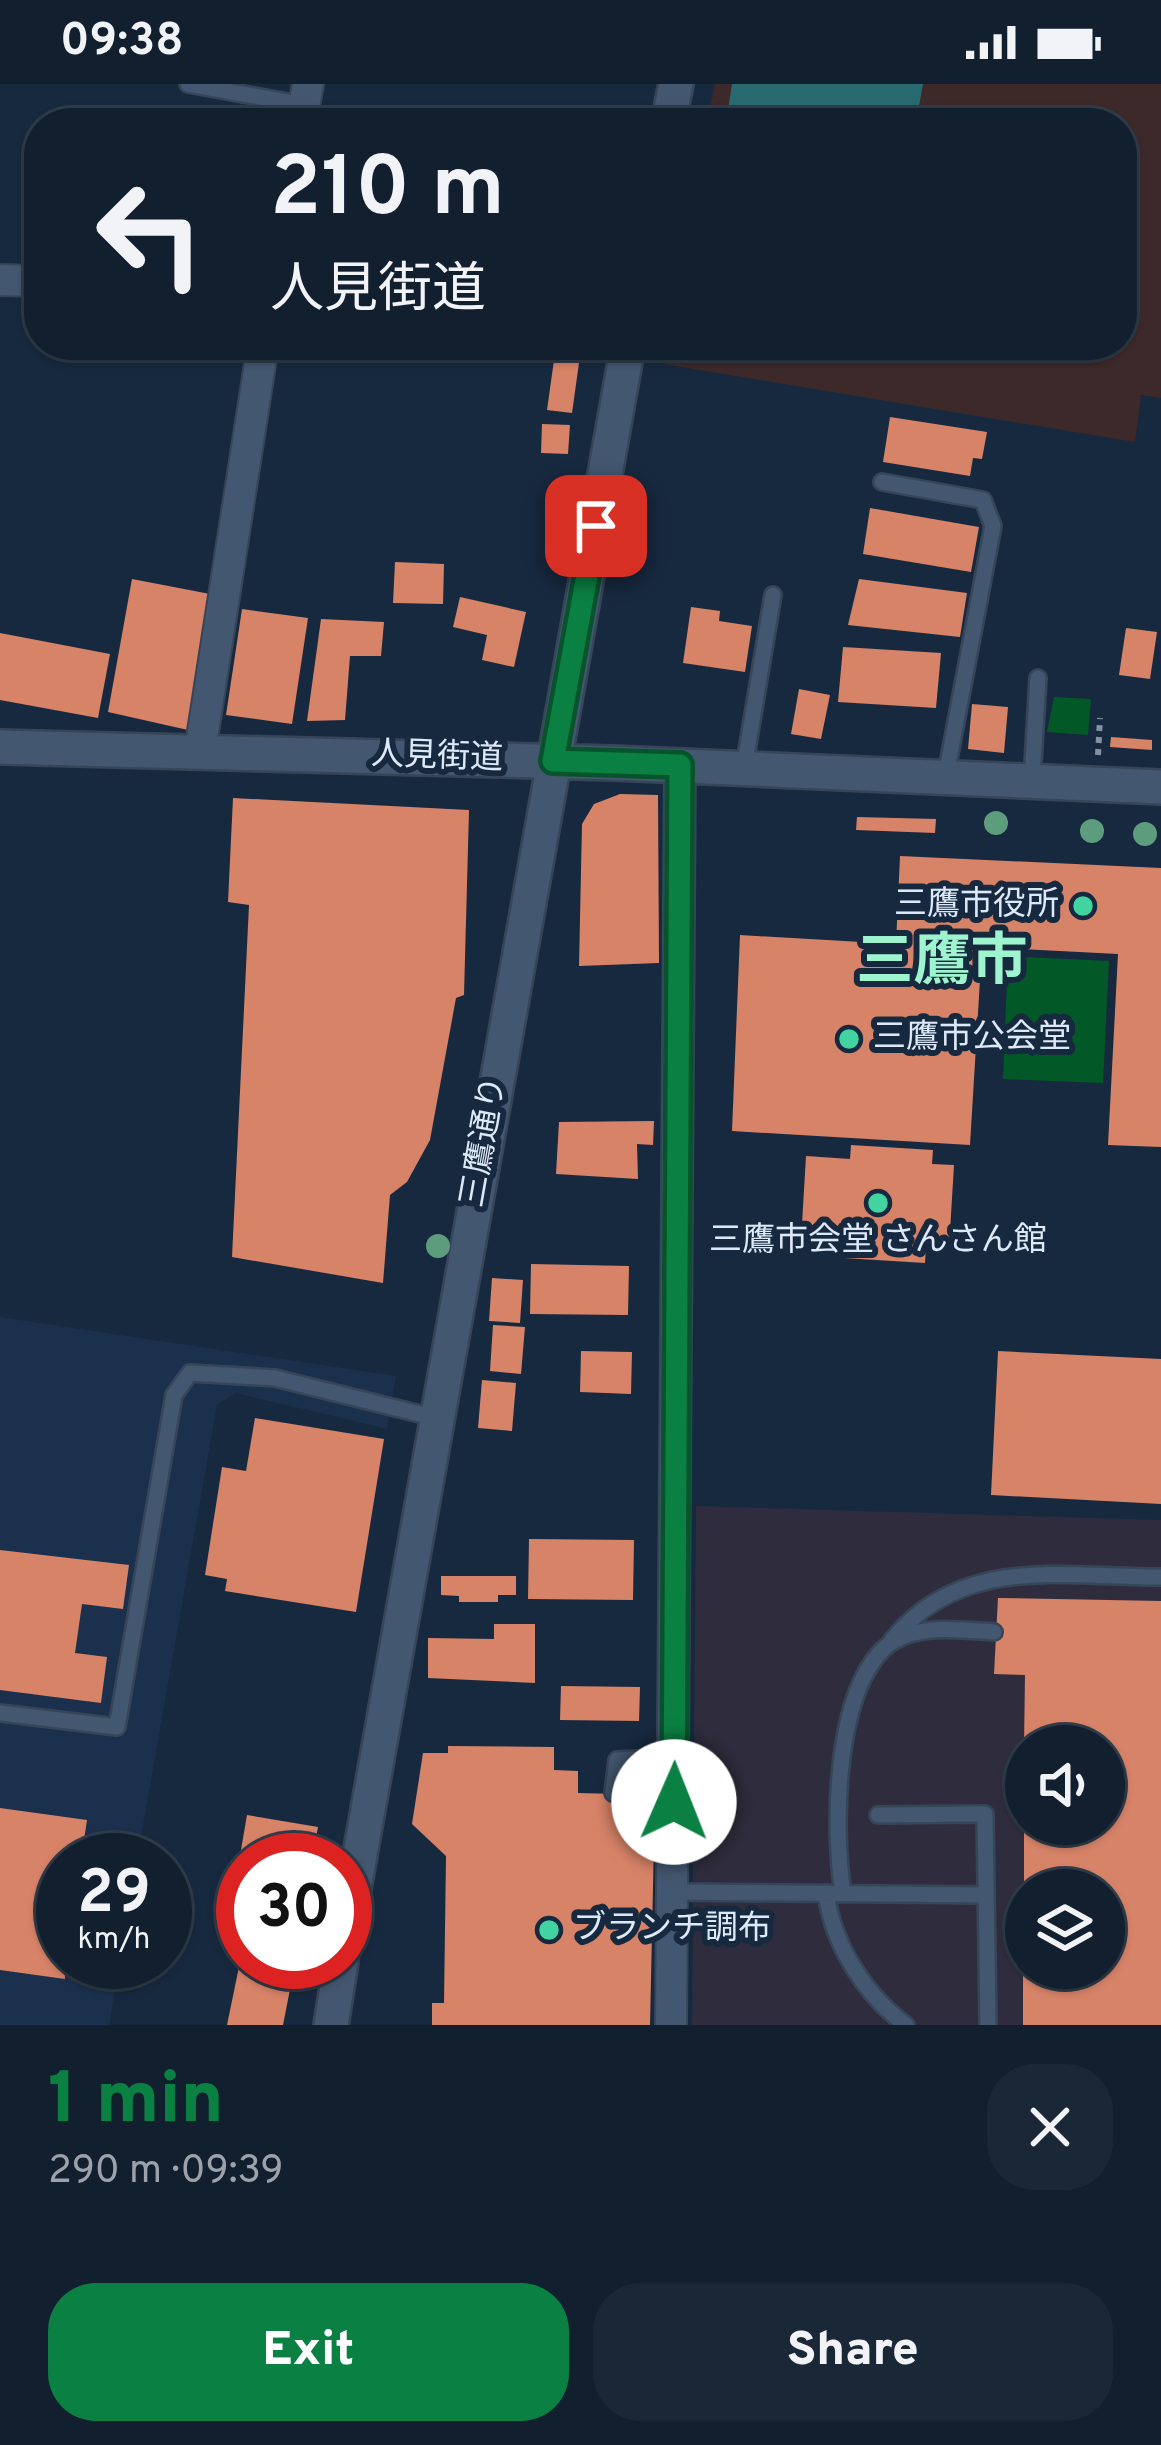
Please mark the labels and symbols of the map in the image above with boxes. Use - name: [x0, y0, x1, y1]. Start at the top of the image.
- pin: [545, 475, 647, 577]
- street label: 人見街道: [370, 735, 504, 781]
- place label: 三鷹市役所: [894, 885, 1059, 927]
- marker: 三鷹市役所: [1070, 893, 1096, 919]
- district label: 三鷹市: [857, 929, 1028, 1001]
- place label: 三鷹市公会堂: [873, 1018, 1071, 1060]
- marker: 三鷹市公会堂: [836, 1026, 862, 1052]
- street label: 三鷹通り: [453, 1073, 517, 1211]
- marker: 三鷹市会堂 さんさん館: [865, 1190, 891, 1216]
- place label: 三鷹市会堂 さんさん館: [709, 1221, 1047, 1263]
- position arrow: [611, 1739, 737, 1865]
- speed limit sign: 30: [216, 1833, 372, 1989]
- place label: ブランチ調布: [573, 1909, 771, 1951]
- marker: ブランチ調布: [536, 1917, 562, 1943]

